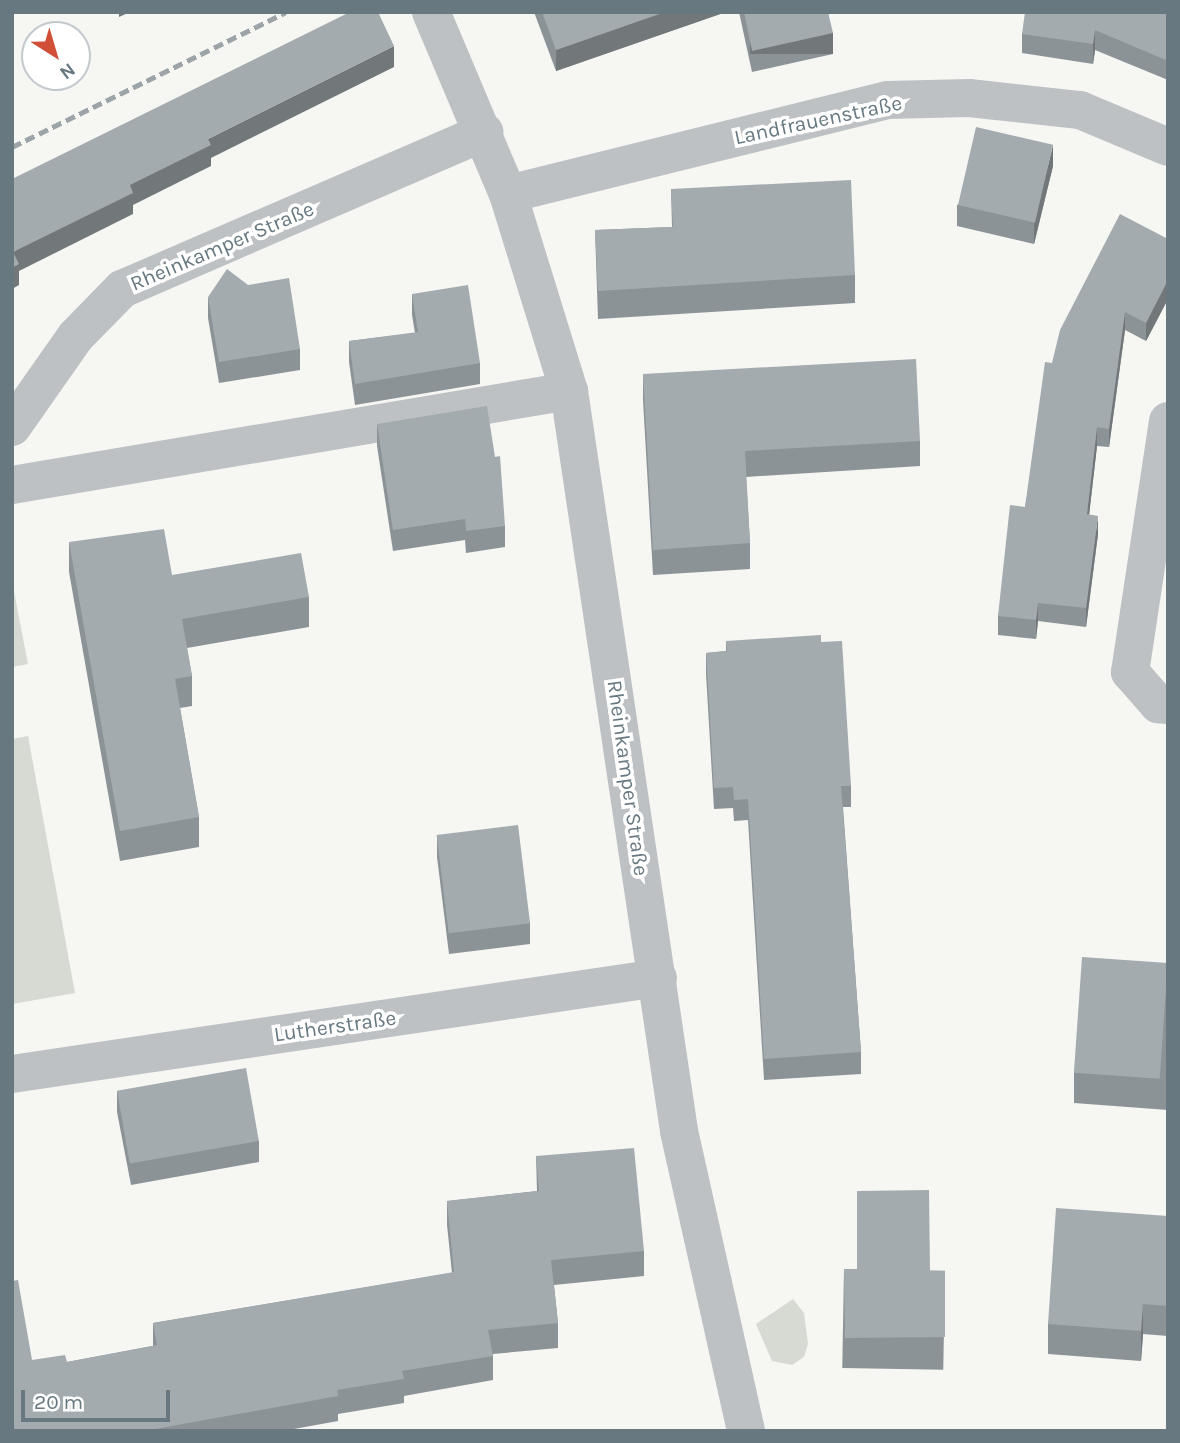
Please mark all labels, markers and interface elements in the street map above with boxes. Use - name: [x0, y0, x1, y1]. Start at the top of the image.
- north arrow: [21, 21, 91, 91]
- text: N: [55, 58, 79, 84]
- street label: Landfrauenstraße: [732, 90, 904, 150]
- street label: Rheinkamper Straße: [126, 196, 318, 296]
- street label: Rheinkamper Straße: [602, 679, 654, 877]
- street label: Lutherstraße: [272, 1005, 398, 1047]
- scale bar: [24, 1376, 173, 1420]
- text: 20 m: [34, 1390, 83, 1414]

